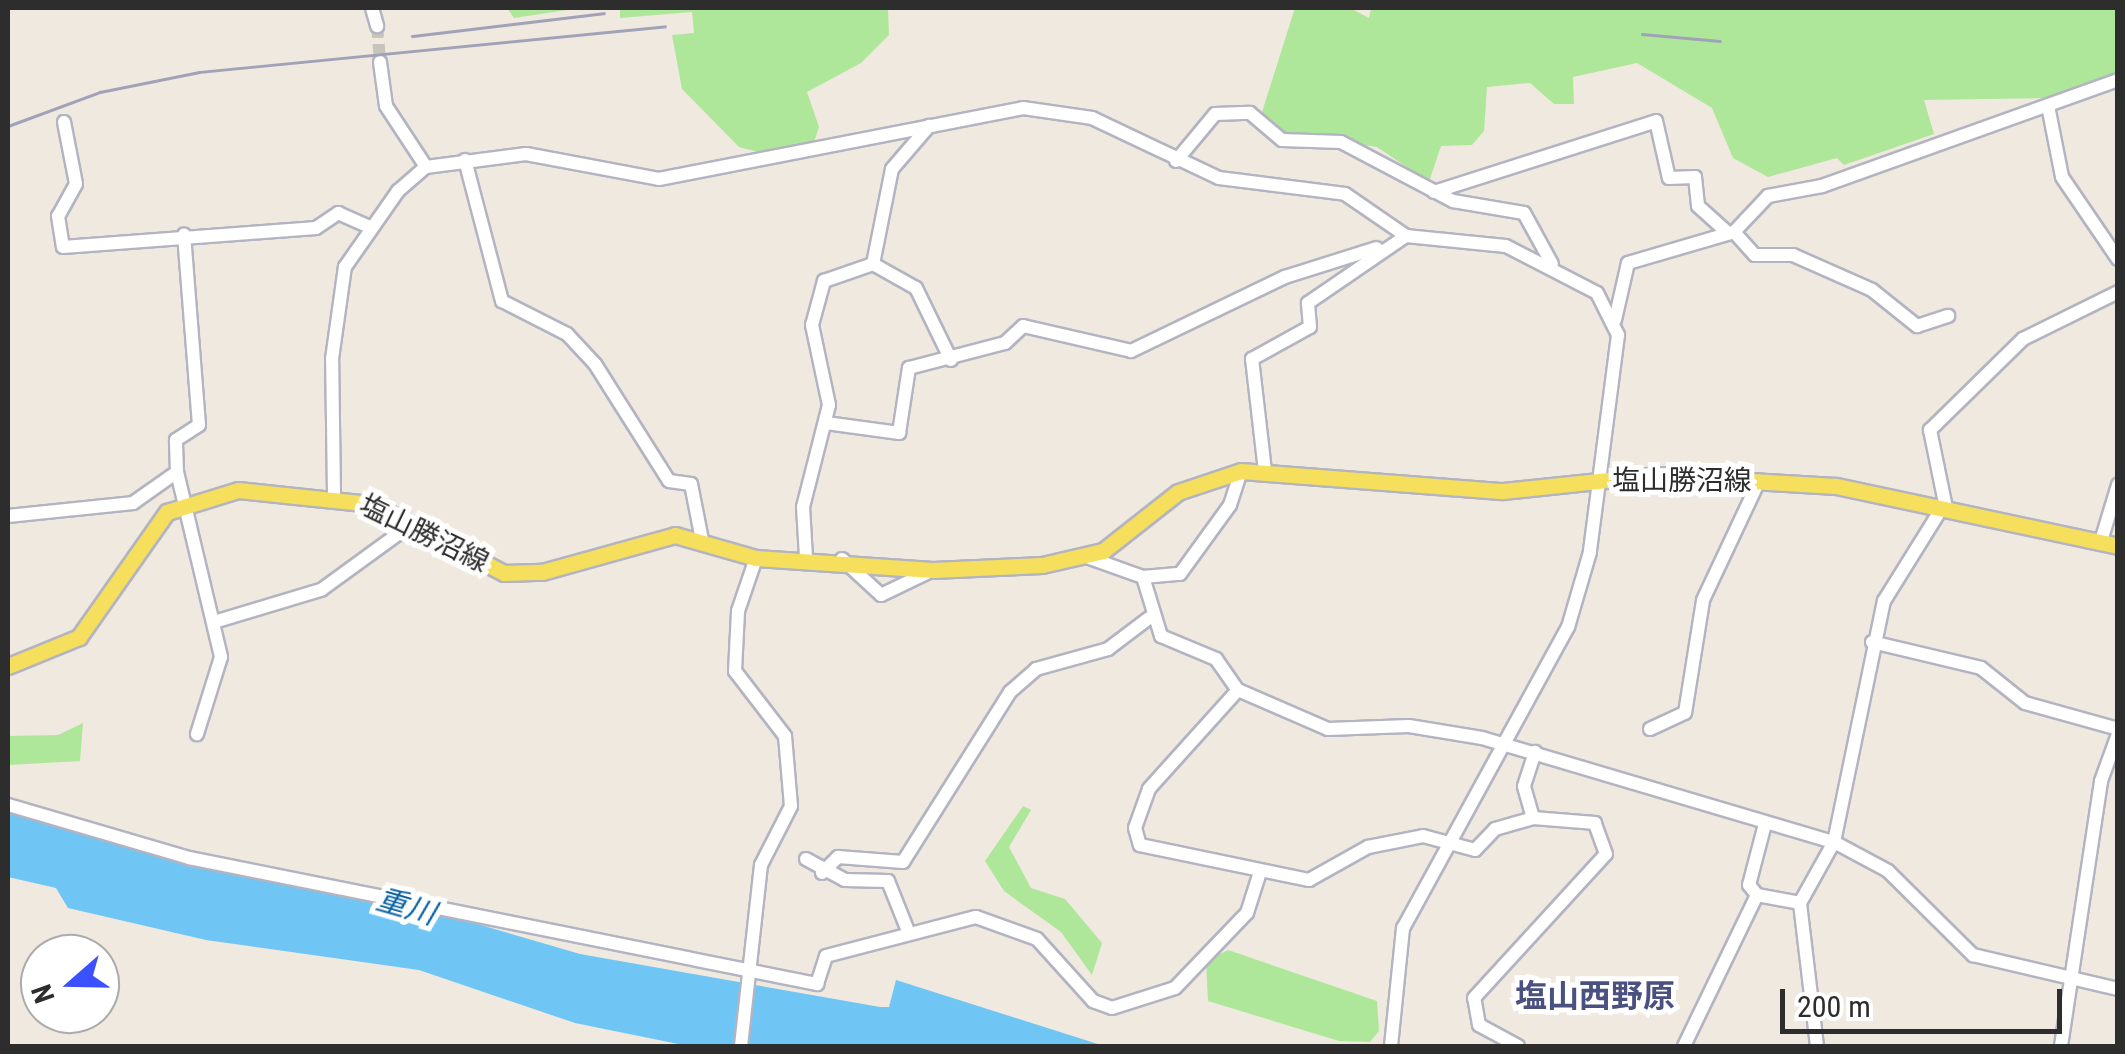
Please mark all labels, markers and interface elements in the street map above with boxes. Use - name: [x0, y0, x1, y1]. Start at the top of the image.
- street label: 塩山勝沼線: [1612, 464, 1752, 498]
- street label: 塩山勝沼線: [354, 488, 494, 580]
- water label: 重川: [372, 881, 440, 933]
- north arrow: [20, 934, 120, 1034]
- scale bar: [1785, 969, 2068, 1031]
- district label: 塩山西野原: [1515, 977, 1675, 1015]
- text: N: [25, 980, 62, 1007]
- text: 200 m: [1797, 989, 1871, 1024]

